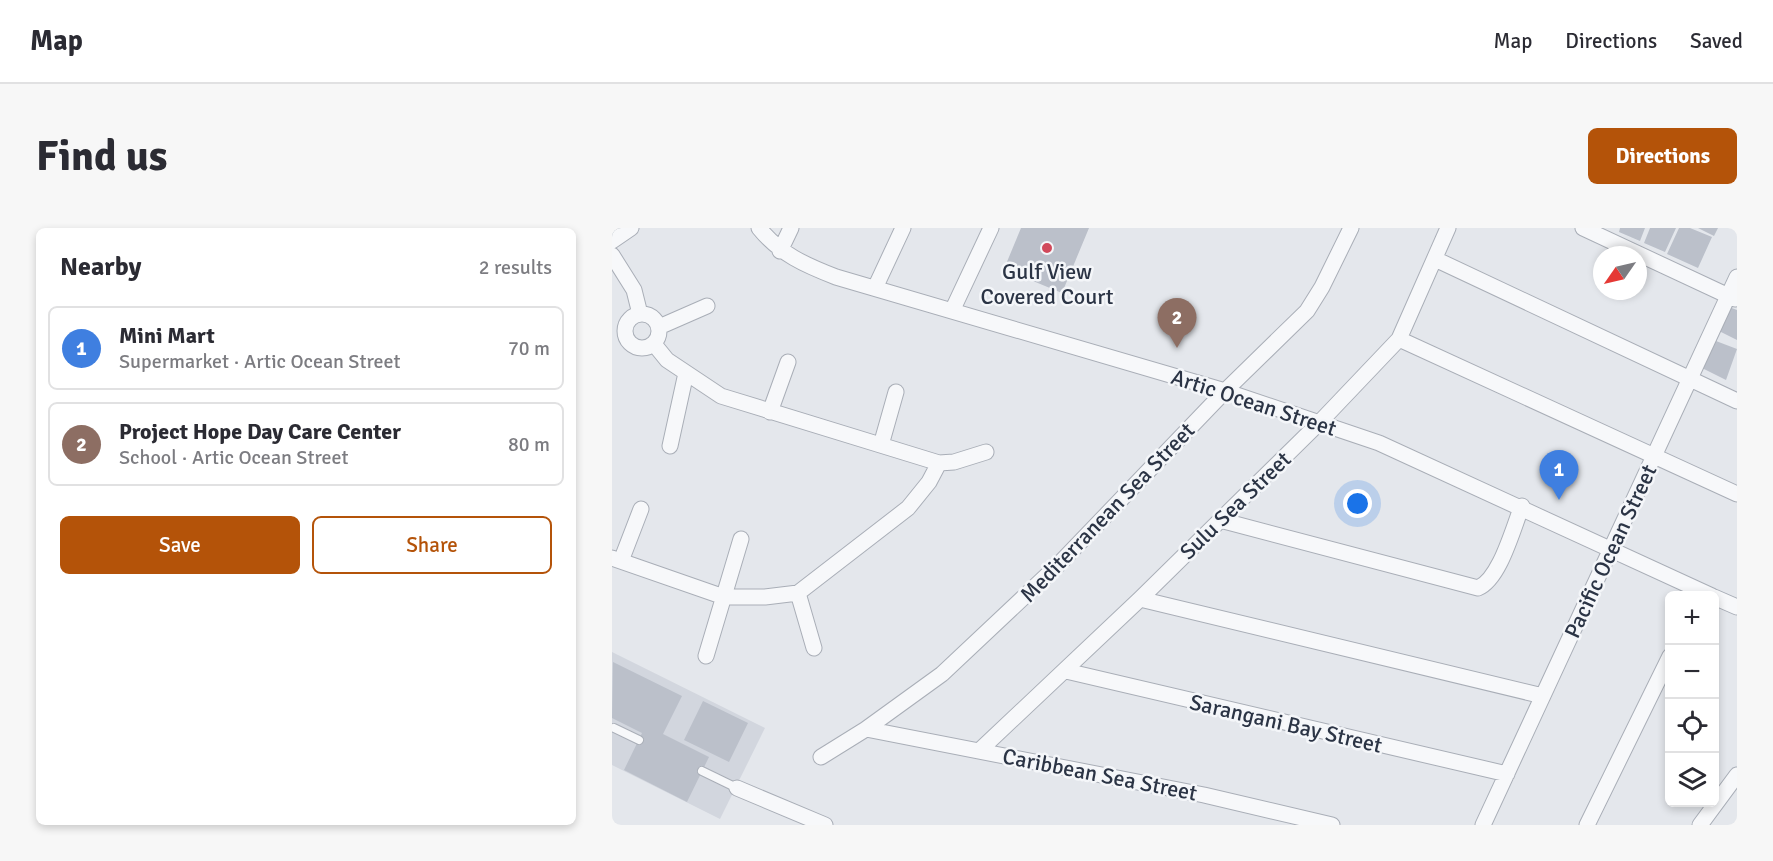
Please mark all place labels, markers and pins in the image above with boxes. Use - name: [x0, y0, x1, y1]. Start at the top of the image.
- marker: Gulf View Covered Court: [1040, 241, 1054, 255]
- place label: Gulf View Covered Court: [980, 258, 1114, 310]
- pin: 2: [1158, 298, 1196, 348]
- pin: 1: [1540, 450, 1578, 500]

